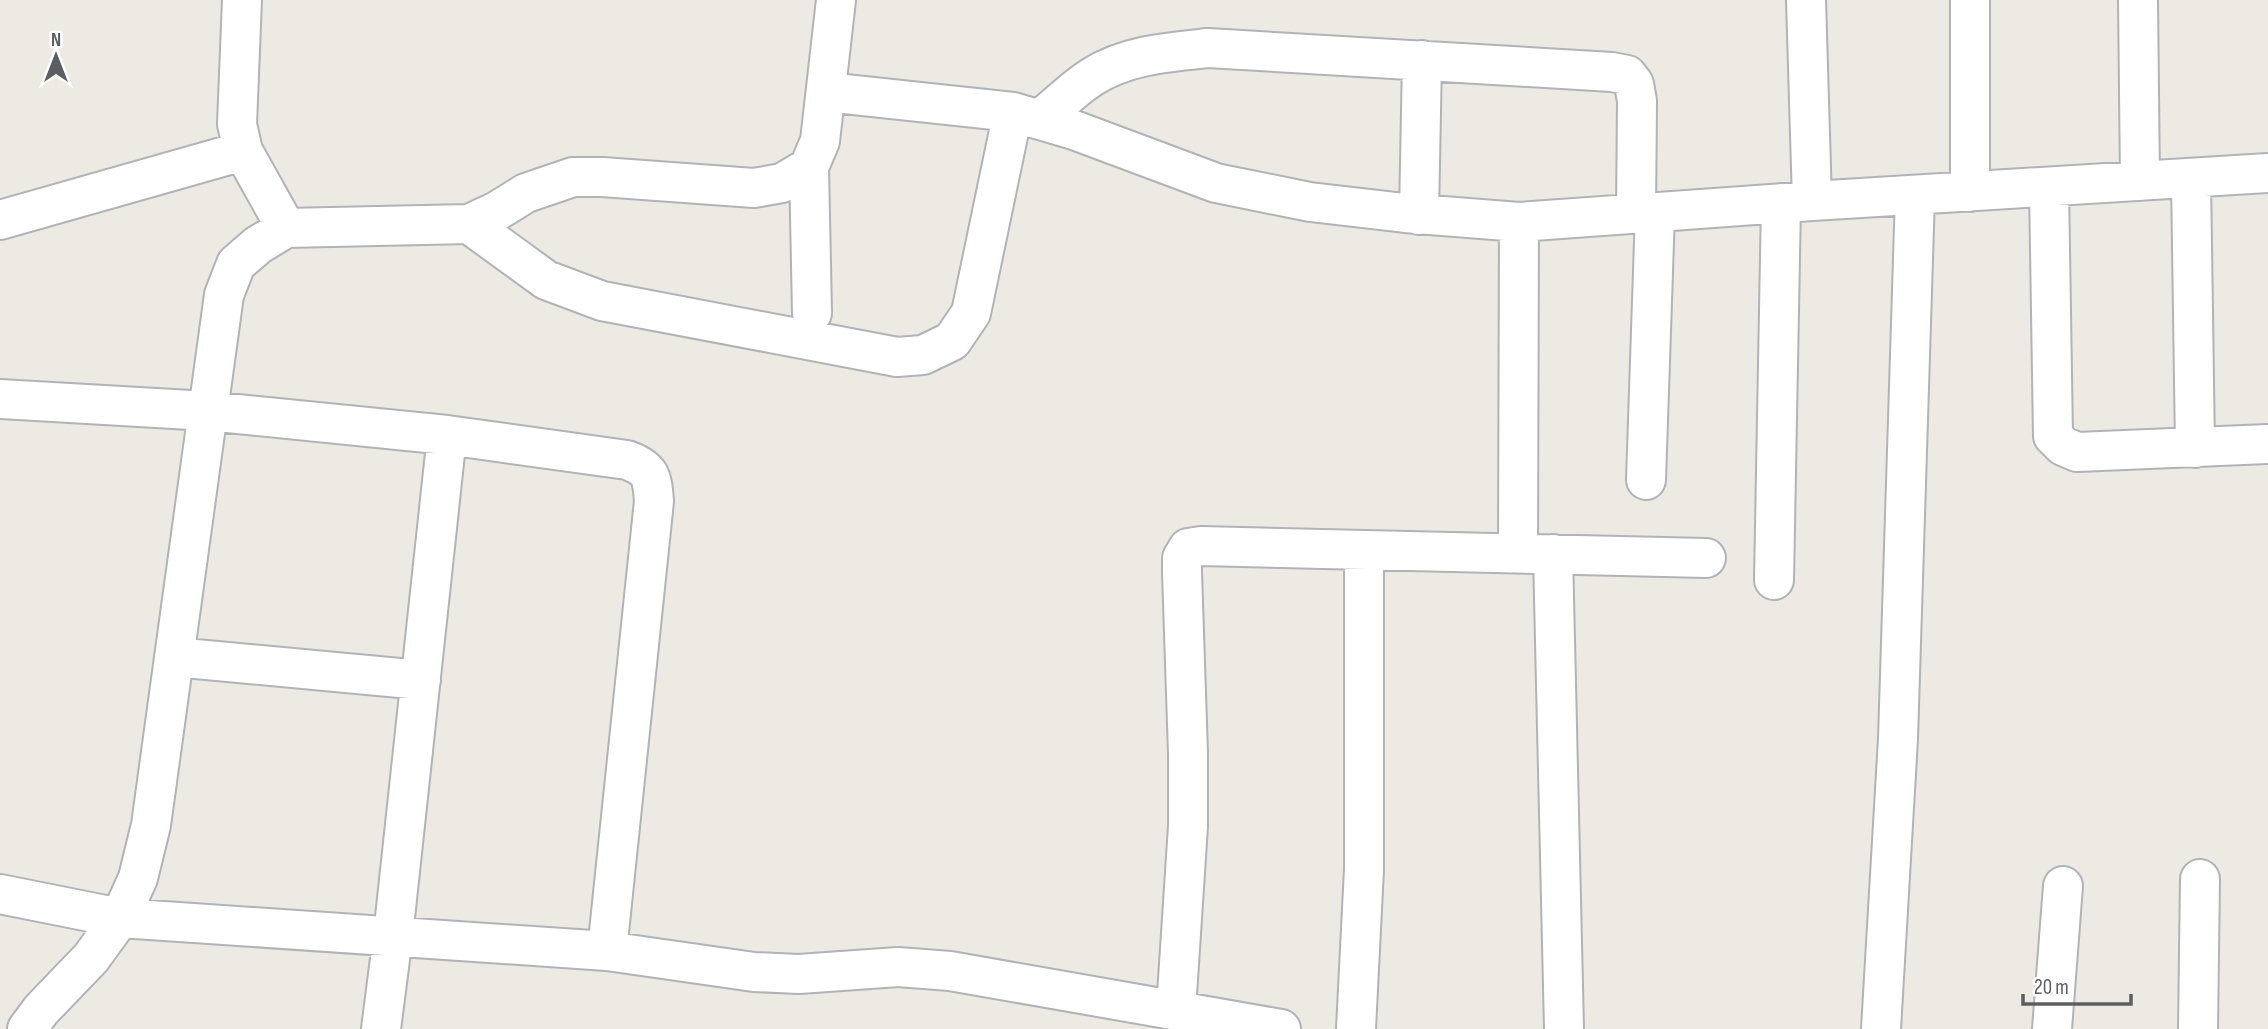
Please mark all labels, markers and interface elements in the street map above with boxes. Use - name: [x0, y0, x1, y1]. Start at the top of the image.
- north arrow: [21, 21, 91, 91]
- text: N: [51, 29, 61, 52]
- scale bar: [2023, 962, 2132, 1006]
- text: 20 m: [2034, 975, 2069, 1000]

